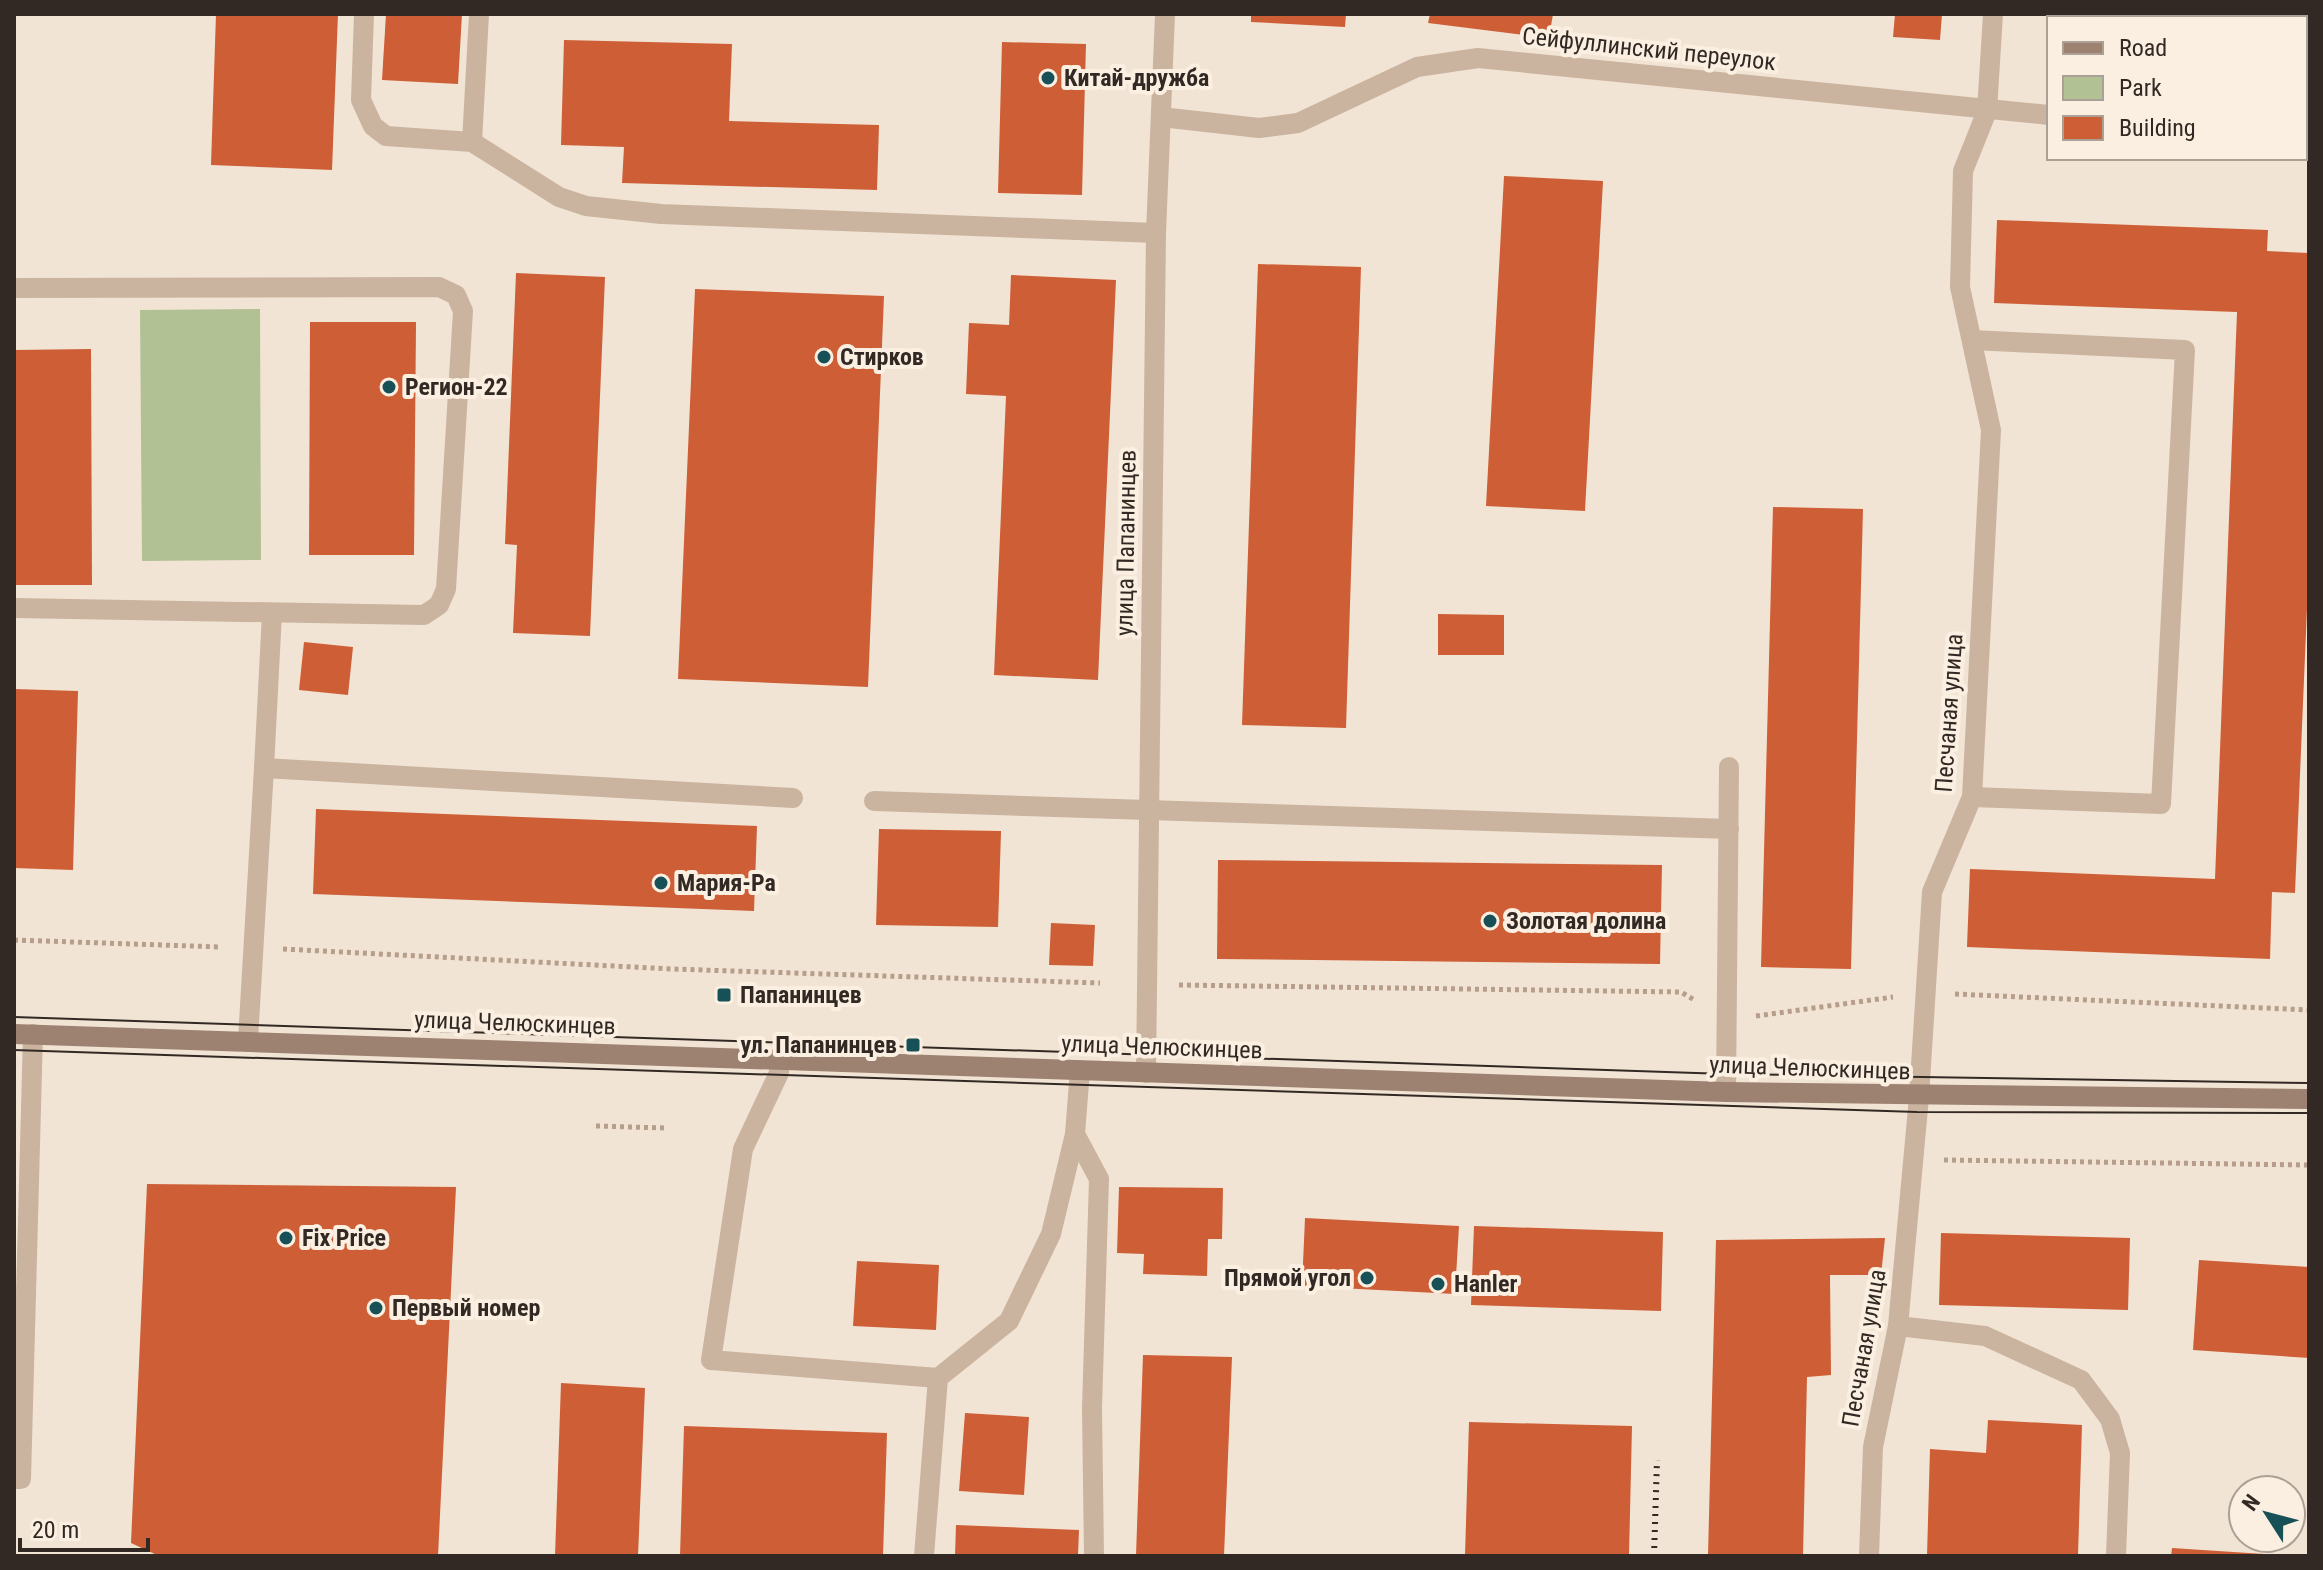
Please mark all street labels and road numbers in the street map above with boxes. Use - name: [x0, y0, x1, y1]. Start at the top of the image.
- street label: Сейфуллинский переулок: [1521, 22, 1778, 76]
- street label: улица Папанинцев: [1110, 450, 1142, 636]
- street label: Песчаная улица: [1929, 633, 1969, 793]
- street label: улица Челюскинцев: [414, 1005, 616, 1041]
- street label: улица Челюскинцев: [1061, 1029, 1263, 1065]
- street label: улица Челюскинцев: [1709, 1050, 1911, 1086]
- street label: Песчаная улица: [1836, 1267, 1892, 1429]

